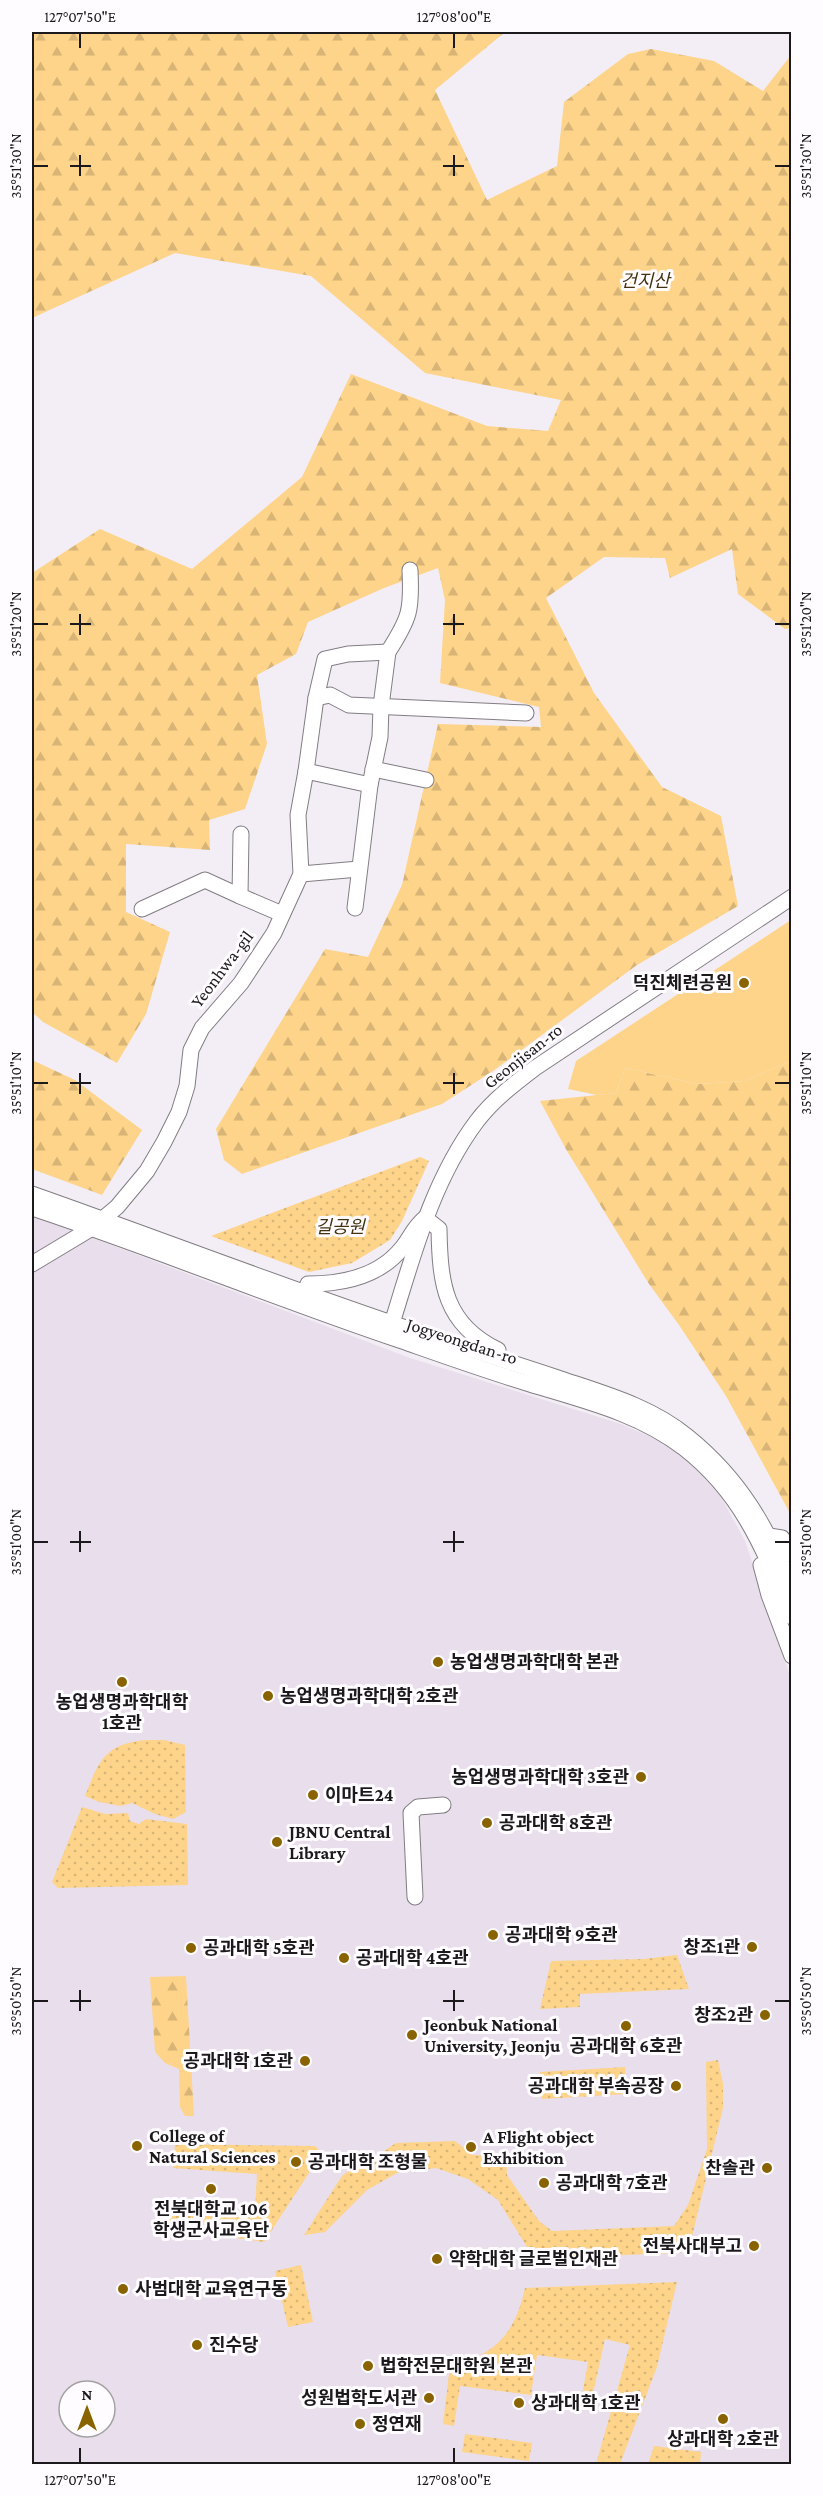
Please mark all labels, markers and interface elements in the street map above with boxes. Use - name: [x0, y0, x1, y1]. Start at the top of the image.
- text: 127°07'50"E: [44, 9, 116, 25]
- text: 127°08'00"E: [417, 9, 491, 25]
- text: 35°51'30"N: [8, 133, 24, 199]
- text: 35°51'30"N: [798, 133, 814, 199]
- park label: 건지산: [620, 271, 672, 291]
- text: 35°51'20"N: [8, 591, 24, 657]
- text: 35°51'20"N: [798, 591, 814, 657]
- street label: Yeonhwa-gil: [187, 927, 257, 1011]
- place label: 덕진체련공원: [633, 973, 732, 993]
- marker: 덕진체련공원: [737, 976, 751, 990]
- street label: Geonjisan-ro: [480, 1019, 567, 1093]
- text: 35°51'10"N: [8, 1051, 24, 1115]
- text: 35°51'10"N: [798, 1051, 814, 1115]
- park label: 길공원: [315, 1217, 366, 1237]
- street label: Jogyeongdan-ro: [402, 1313, 520, 1368]
- text: 35°51'00"N: [8, 1509, 24, 1575]
- text: 35°51'00"N: [798, 1509, 814, 1575]
- place label: 농업생명과학대학 본관: [450, 1652, 620, 1672]
- marker: 농업생명과학대학 본관: [431, 1655, 445, 1669]
- marker: 농업생명과학대학 1호관: [115, 1675, 129, 1689]
- place label: 농업생명과학대학 2호관: [280, 1686, 459, 1706]
- marker: 농업생명과학대학 2호관: [261, 1689, 275, 1703]
- place label: 농업생명과학대학 1호관: [56, 1692, 189, 1733]
- place label: 농업생명과학대학 3호관: [451, 1767, 629, 1787]
- marker: 농업생명과학대학 3호관: [634, 1770, 648, 1784]
- place label: 이마트24: [325, 1785, 394, 1805]
- marker: 이마트24: [306, 1788, 320, 1802]
- place label: 공과대학 8호관: [499, 1813, 613, 1833]
- marker: 공과대학 8호관: [480, 1816, 494, 1830]
- place label: JBNU Central Library: [287, 1822, 391, 1863]
- marker: JBNU Central Library: [270, 1835, 284, 1849]
- place label: 공과대학 9호관: [505, 1925, 618, 1945]
- marker: 공과대학 9호관: [486, 1928, 500, 1942]
- place label: 창조1관: [684, 1937, 740, 1957]
- place label: 공과대학 5호관: [203, 1938, 315, 1958]
- marker: 창조1관: [745, 1940, 759, 1954]
- marker: 공과대학 5호관: [184, 1941, 198, 1955]
- place label: 공과대학 4호관: [356, 1948, 469, 1968]
- marker: 공과대학 4호관: [337, 1951, 351, 1965]
- text: 35°50'50"N: [8, 1966, 24, 2035]
- text: 35°50'50"N: [798, 1966, 814, 2035]
- place label: 창조2관: [694, 2005, 753, 2025]
- marker: 창조2관: [758, 2008, 772, 2022]
- place label: Jeonbuk National University, Jeonju: [422, 2015, 561, 2057]
- marker: 공과대학 6호관: [619, 2019, 633, 2033]
- marker: Jeonbuk National University, Jeonju: [405, 2028, 419, 2042]
- place label: 공과대학 6호관: [570, 2036, 683, 2056]
- place label: 공과대학 1호관: [183, 2051, 293, 2071]
- marker: 공과대학 1호관: [298, 2054, 312, 2068]
- place label: 공과대학 부속공장: [528, 2076, 664, 2096]
- marker: 공과대학 부속공장: [669, 2079, 683, 2093]
- place label: College of Natural Sciences: [149, 2126, 276, 2167]
- place label: A Flight object Exhibition: [482, 2127, 594, 2168]
- marker: College of Natural Sciences: [130, 2139, 144, 2153]
- marker: A Flight object Exhibition: [464, 2140, 478, 2154]
- place label: 공과대학 조형물: [308, 2152, 427, 2172]
- marker: 공과대학 조형물: [289, 2155, 303, 2169]
- place label: 찬솔관: [705, 2158, 755, 2178]
- marker: 찬솔관: [760, 2161, 774, 2175]
- place label: 공과대학 7호관: [556, 2173, 668, 2193]
- marker: 공과대학 7호관: [537, 2176, 551, 2190]
- marker: 전북대학교 106 학생군사교육단: [204, 2182, 218, 2196]
- place label: 전북대학교 106 학생군사교육단: [153, 2199, 269, 2240]
- place label: 전북사대부고: [643, 2236, 742, 2256]
- marker: 전북사대부고: [747, 2239, 761, 2253]
- place label: 약학대학 글로벌인재관: [449, 2249, 619, 2269]
- marker: 약학대학 글로벌인재관: [430, 2252, 444, 2266]
- place label: 사범대학 교육연구동: [135, 2279, 288, 2299]
- marker: 사범대학 교육연구동: [116, 2282, 130, 2296]
- place label: 진수당: [209, 2335, 259, 2355]
- marker: 진수당: [190, 2338, 204, 2352]
- place label: 법학전문대학원 본관: [380, 2356, 533, 2376]
- marker: 법학전문대학원 본관: [361, 2359, 375, 2373]
- north arrow: [57, 2379, 117, 2439]
- text: N: [82, 2386, 93, 2403]
- place label: 성원법학도서관: [301, 2388, 417, 2408]
- marker: 성원법학도서관: [422, 2391, 436, 2405]
- place label: 상과대학 1호관: [531, 2393, 641, 2413]
- marker: 상과대학 1호관: [512, 2396, 526, 2410]
- marker: 상과대학 2호관: [716, 2412, 730, 2426]
- place label: 정연재: [372, 2414, 422, 2434]
- marker: 정연재: [353, 2417, 367, 2431]
- place label: 상과대학 2호관: [667, 2429, 779, 2449]
- text: 127°07'50"E: [44, 2472, 116, 2488]
- text: 127°08'00"E: [417, 2472, 491, 2488]

